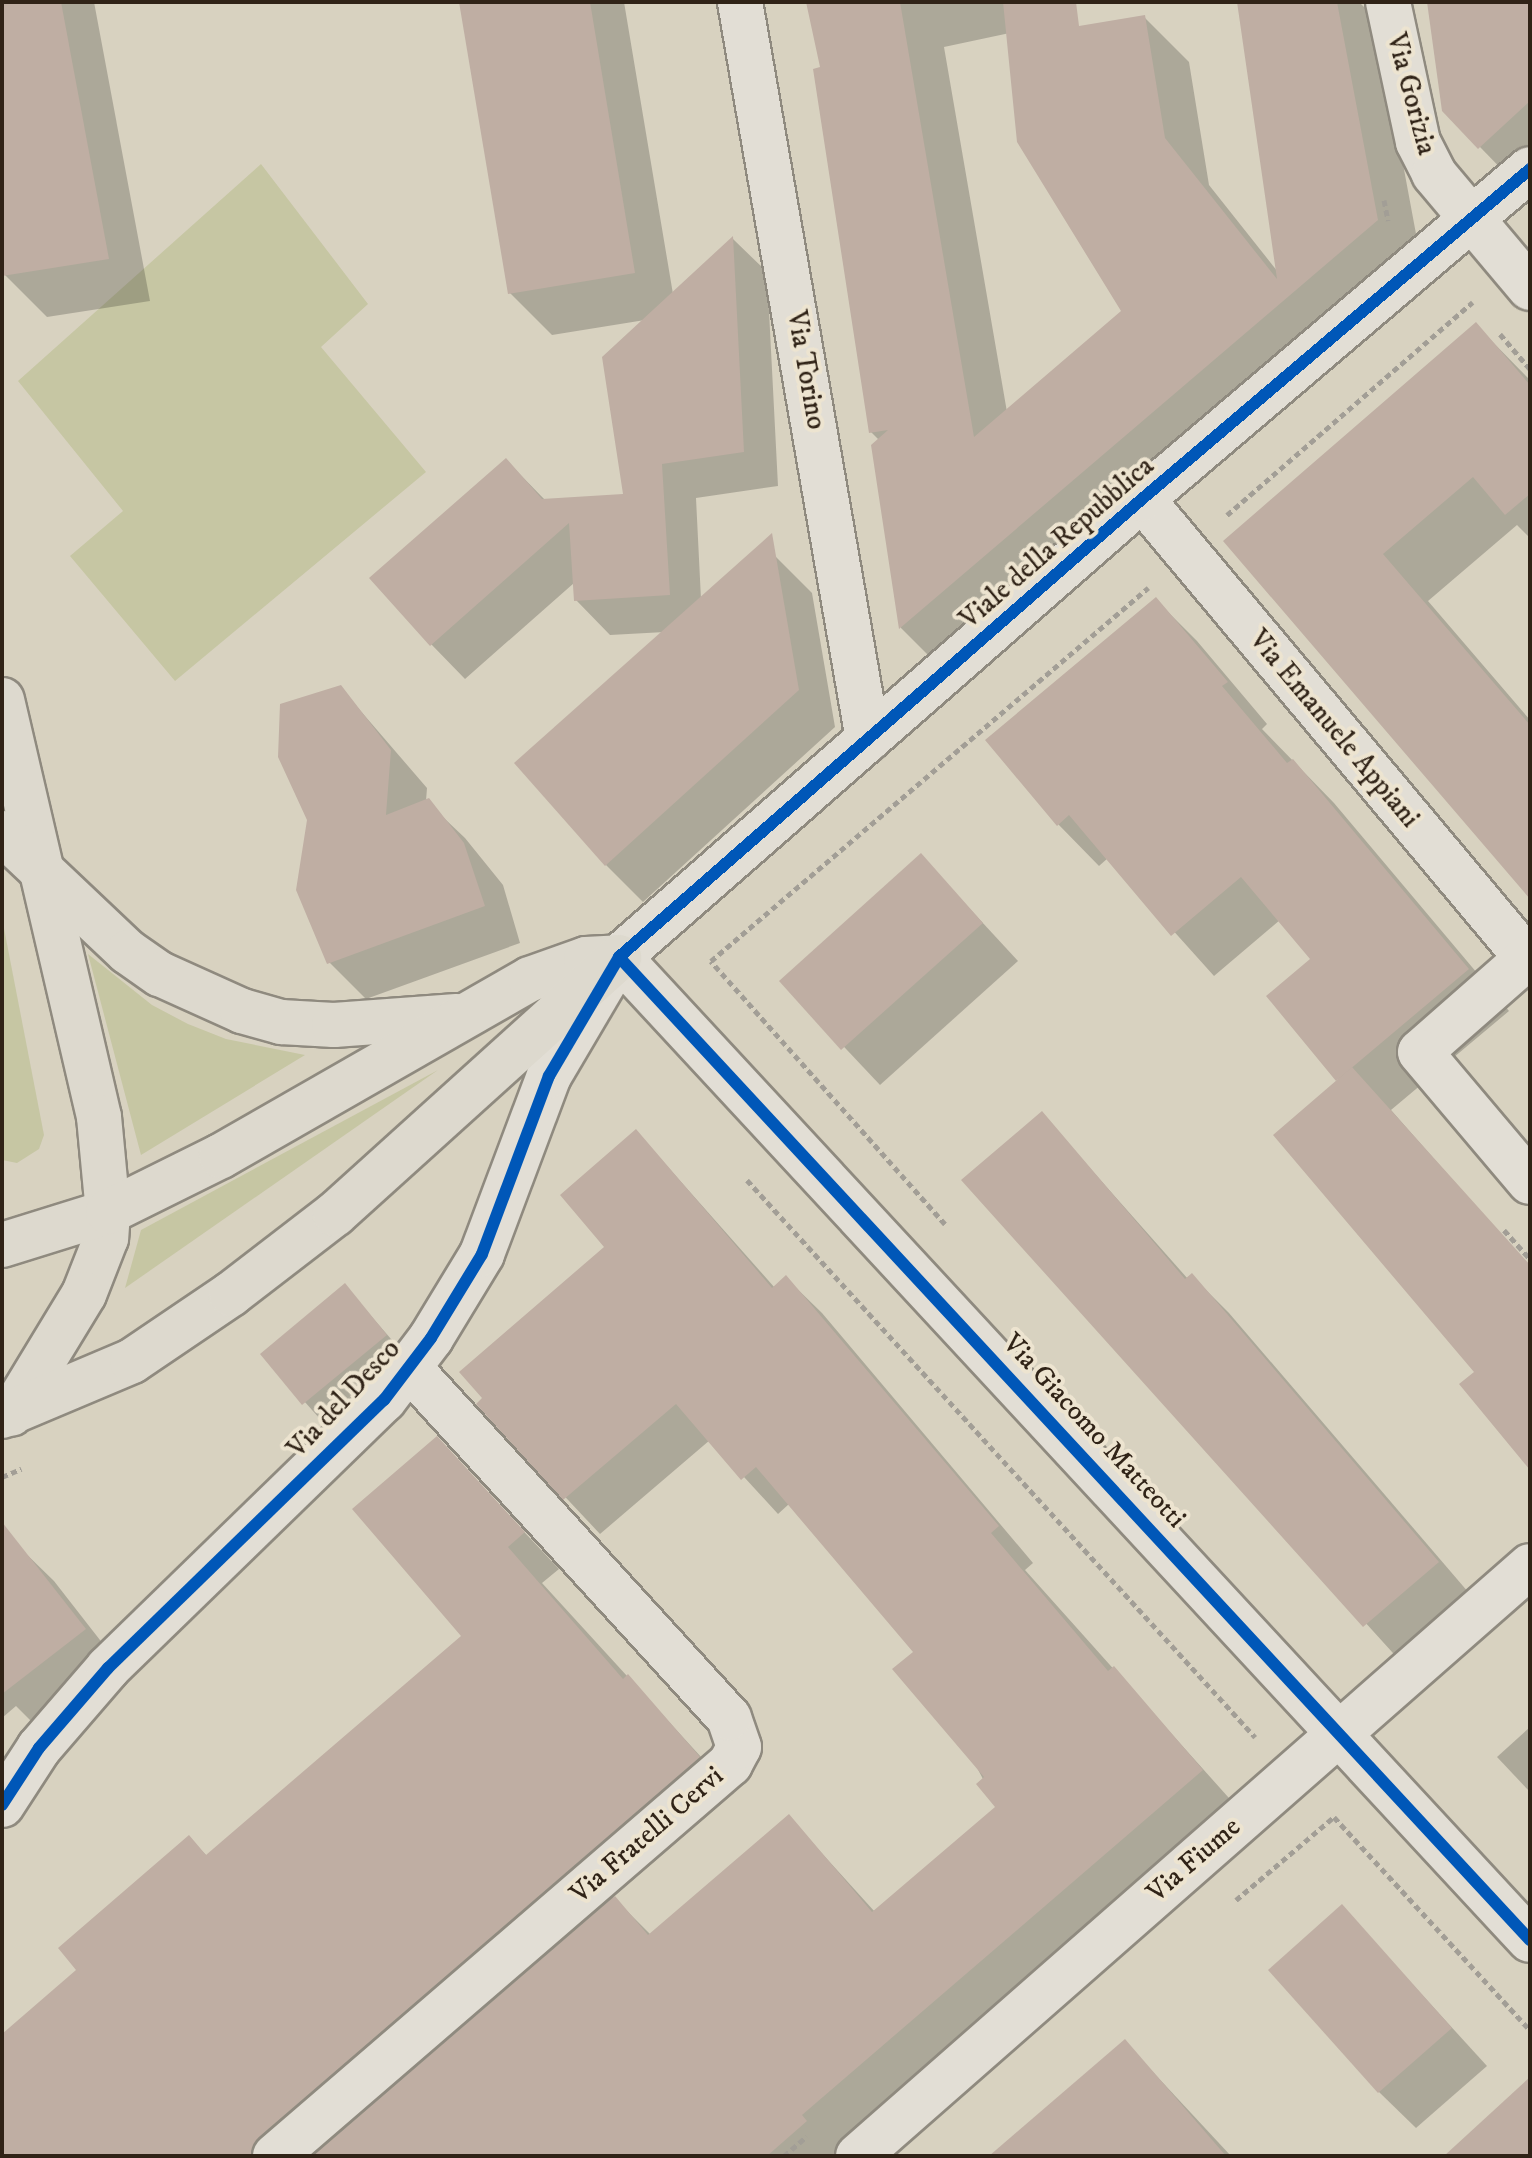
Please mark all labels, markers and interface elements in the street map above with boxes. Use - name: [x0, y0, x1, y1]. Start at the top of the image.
- street label: Via Gorizia: [1379, 29, 1443, 159]
- street label: Via Torino: [779, 308, 833, 432]
- street label: Viale della Repubblica: [953, 450, 1161, 636]
- street label: Via Emanuele Appiani: [1241, 623, 1427, 835]
- street label: Via Giacomo Matteotti: [995, 1327, 1193, 1535]
- street label: Via del Desco: [281, 1333, 407, 1465]
- street label: Via Fratelli Cervi: [564, 1759, 730, 1911]
- street label: Via Fiume: [1140, 1810, 1248, 1910]

